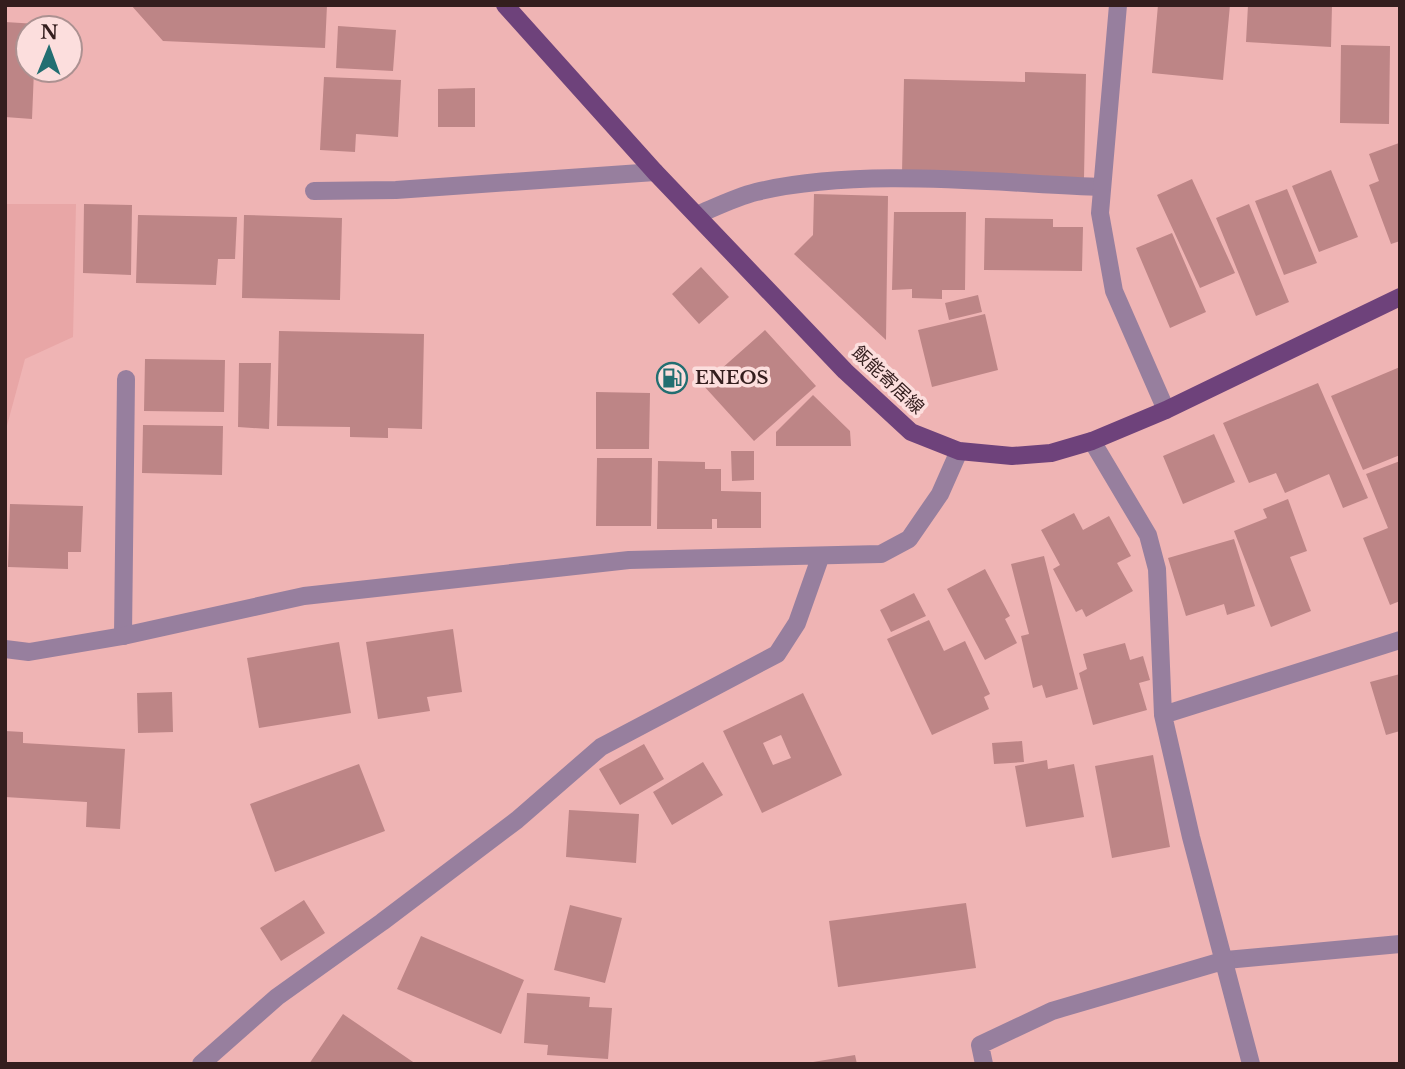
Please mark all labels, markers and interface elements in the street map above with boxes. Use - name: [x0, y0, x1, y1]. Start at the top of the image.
- north arrow: [14, 14, 84, 84]
- text: N: [40, 21, 59, 44]
- street label: 飯能寄居線: [848, 341, 928, 419]
- fuel station icon: ENEOS: [655, 361, 689, 395]
- place label: ENEOS: [695, 367, 768, 389]

